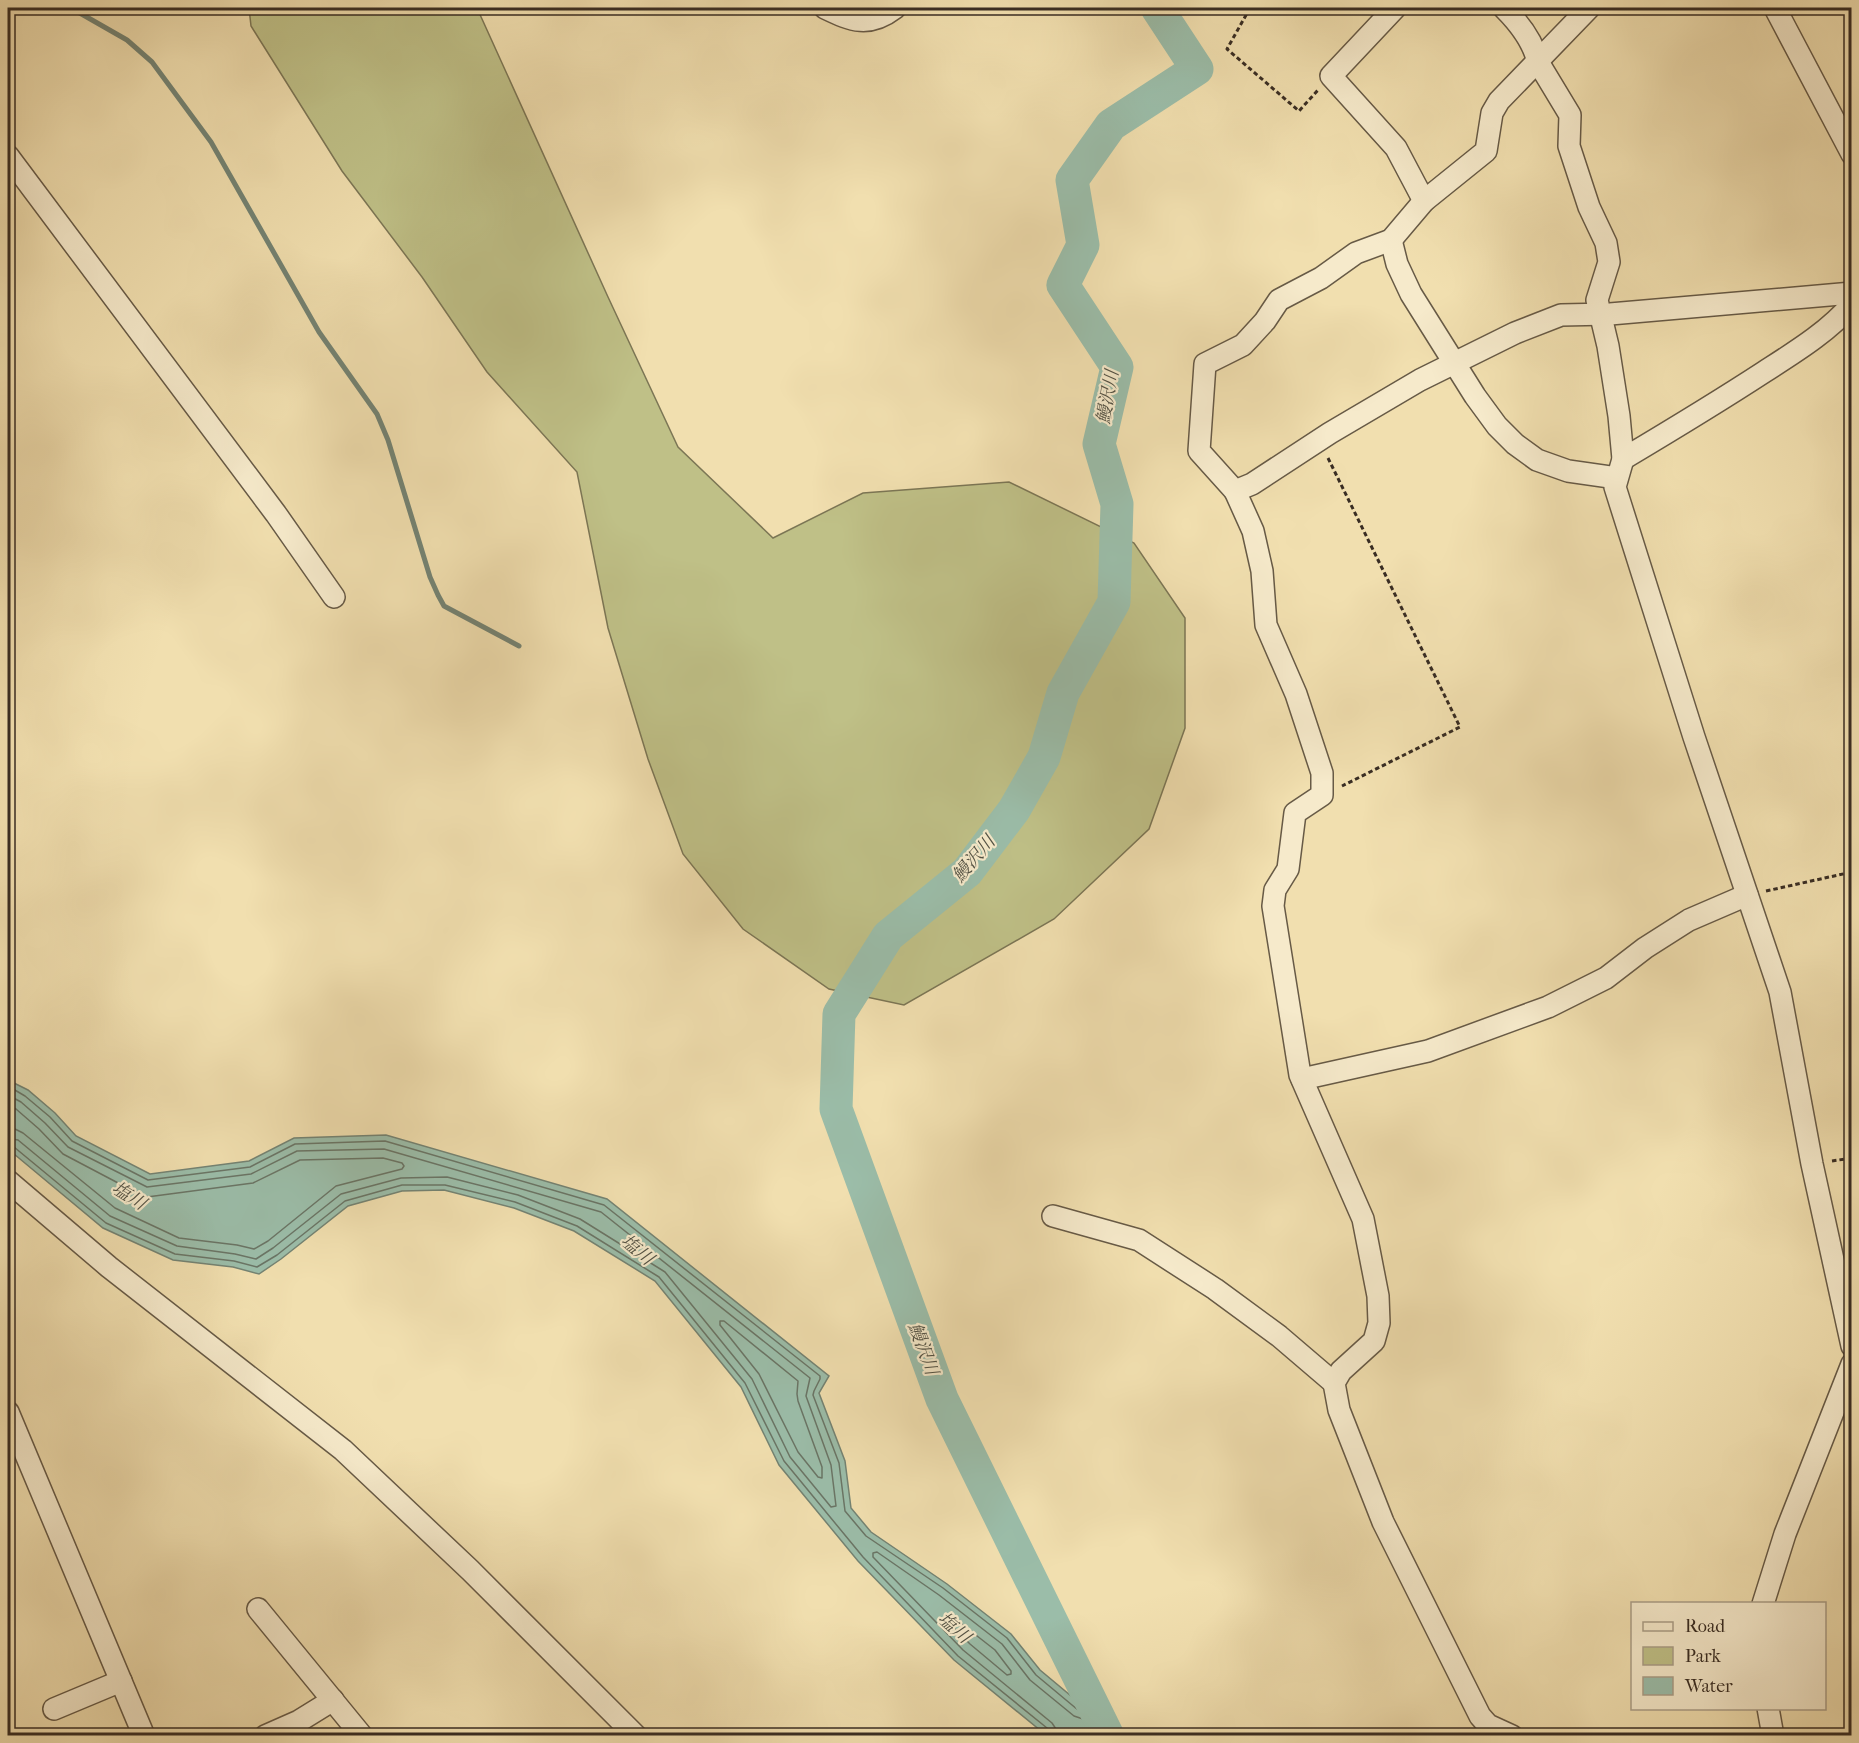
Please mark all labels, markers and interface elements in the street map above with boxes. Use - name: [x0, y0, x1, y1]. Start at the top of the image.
- water label: 鰻沢川: [1093, 367, 1123, 425]
- water label: 鰻沢川: [948, 830, 1001, 886]
- water label: 塩川: [108, 1178, 152, 1216]
- water label: 塩川: [616, 1230, 659, 1271]
- water label: 鰻沢川: [904, 1320, 943, 1380]
- legend: [1631, 1602, 1826, 1710]
- water label: 塩川: [934, 1608, 976, 1649]
- text: Road: [1685, 1616, 1725, 1637]
- text: Park: [1685, 1646, 1722, 1667]
- text: Water: [1684, 1676, 1733, 1697]

